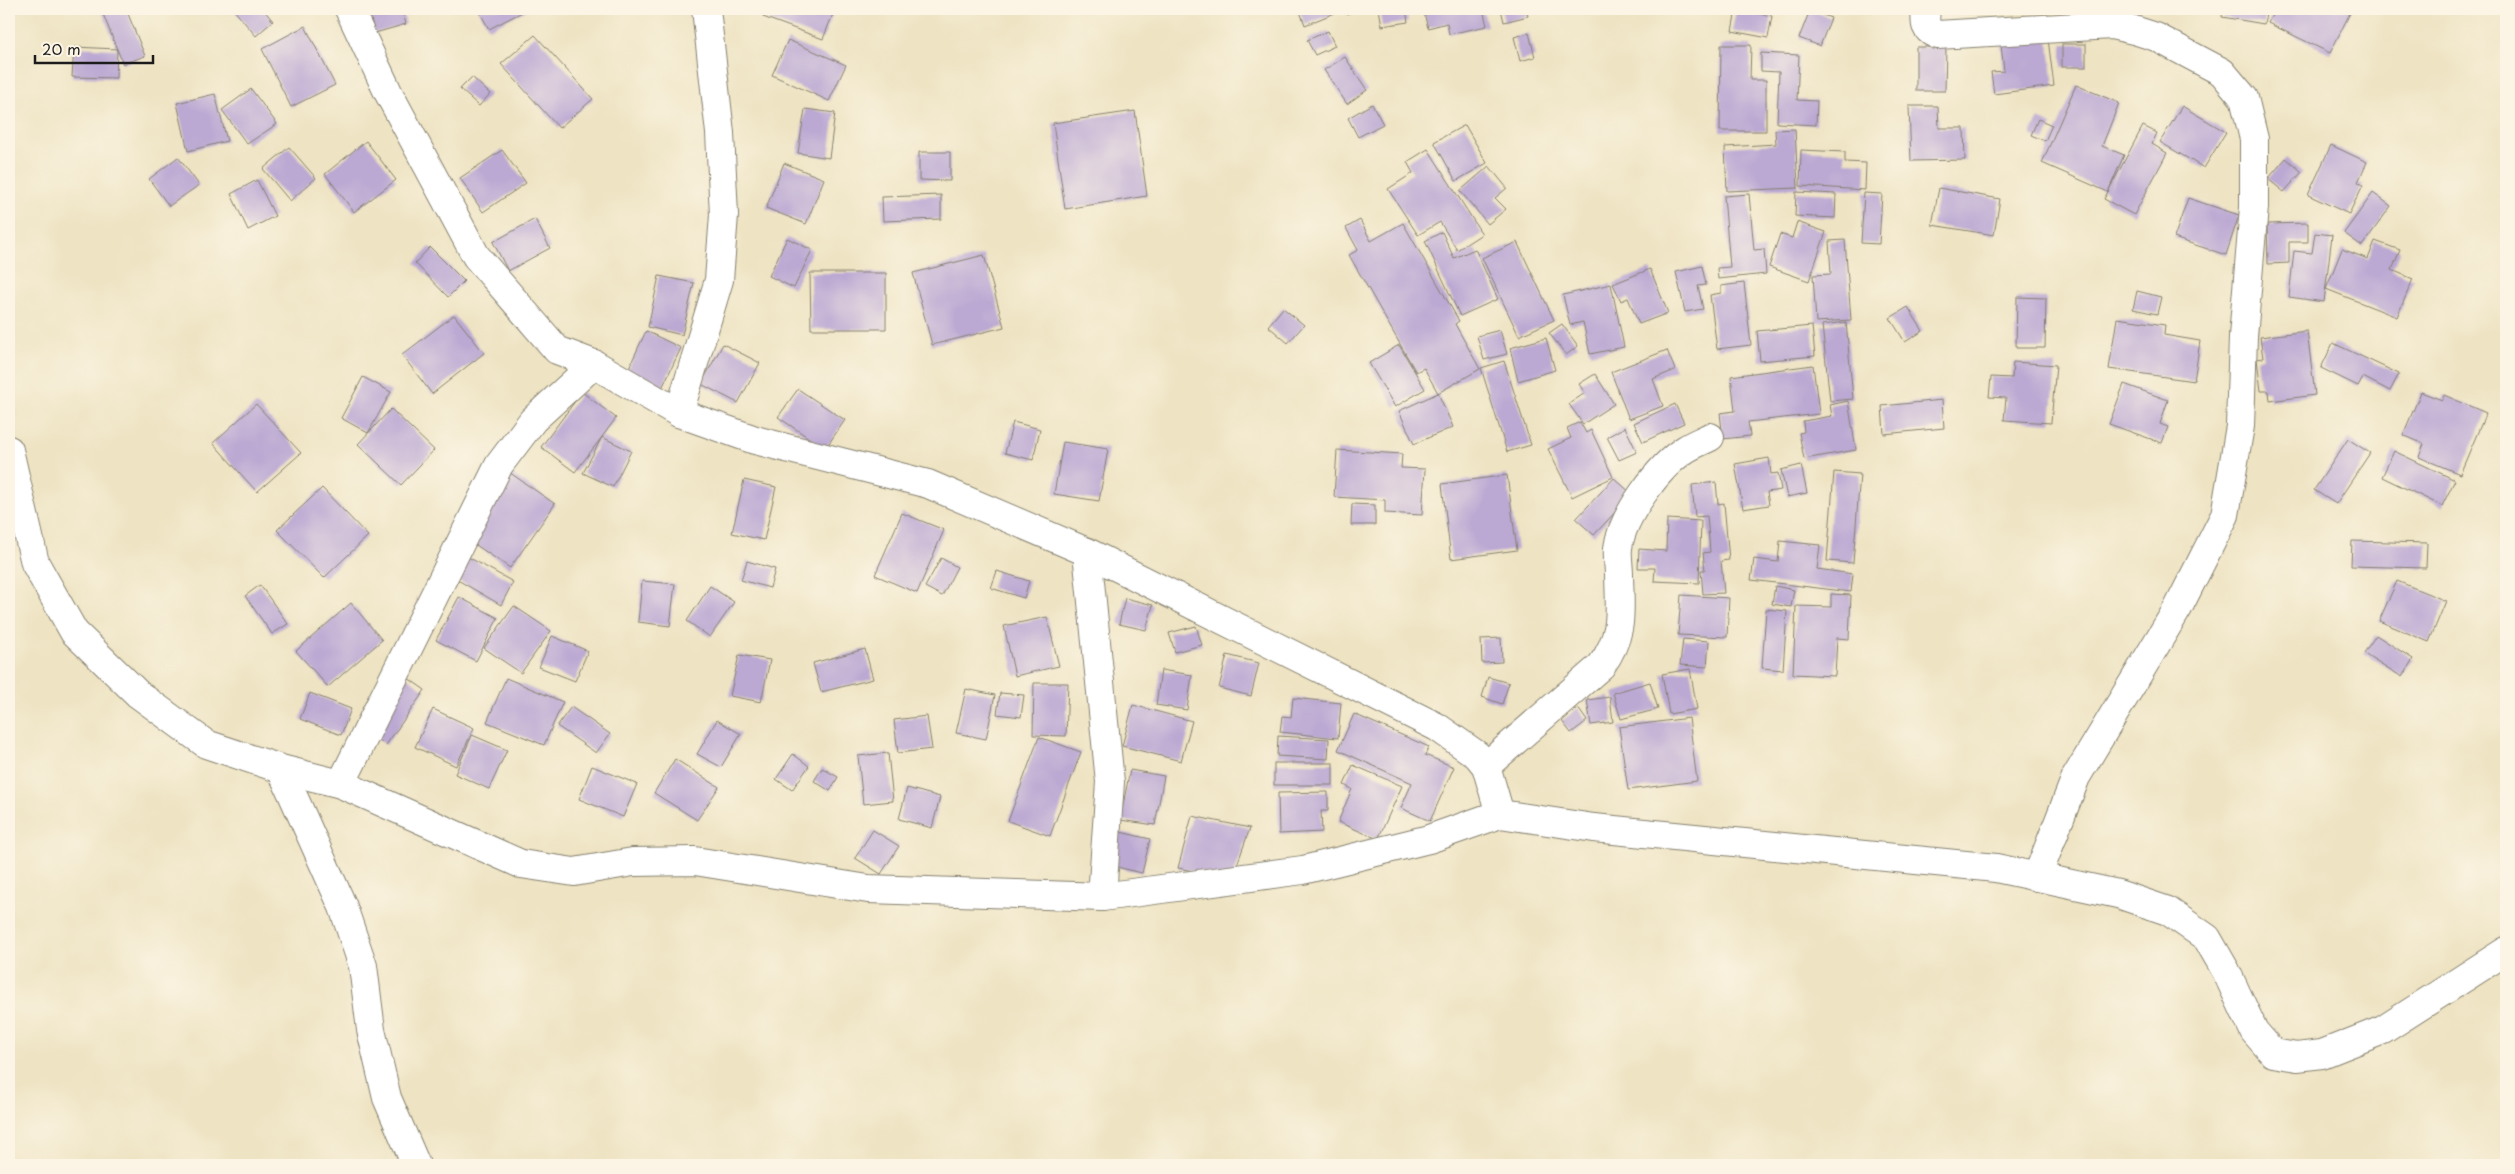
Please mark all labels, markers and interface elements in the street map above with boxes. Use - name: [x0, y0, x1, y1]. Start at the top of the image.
- scale bar: [35, 32, 152, 64]
- text: 20 m: [42, 37, 81, 60]

